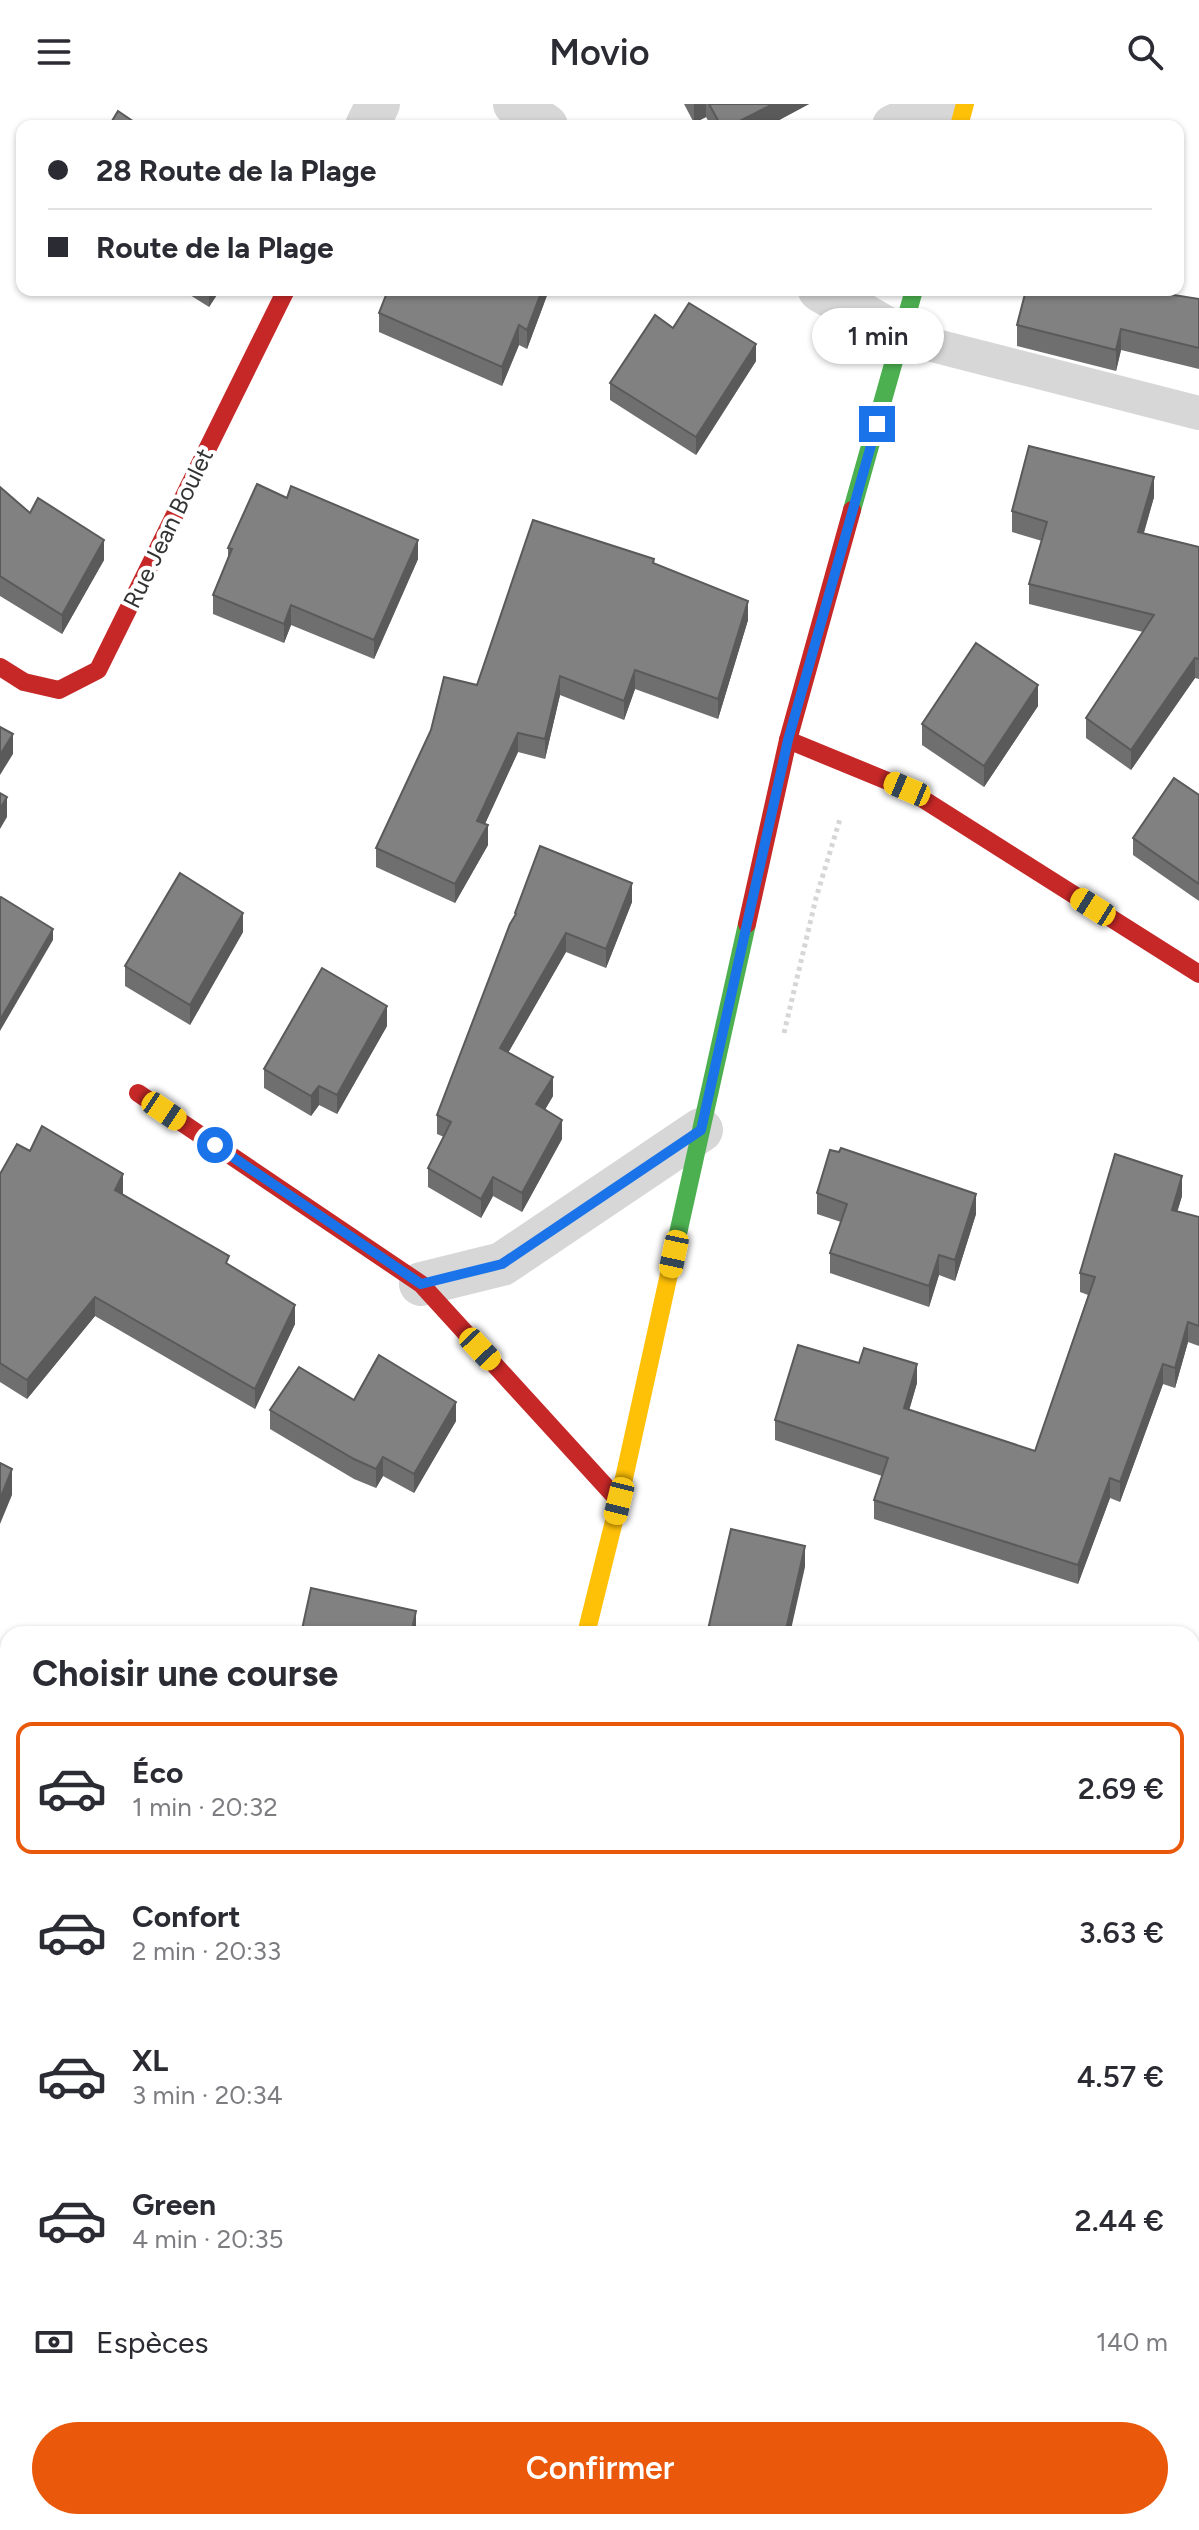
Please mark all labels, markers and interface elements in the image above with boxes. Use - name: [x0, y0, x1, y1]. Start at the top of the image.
- icon: menu: [32, 30, 76, 74]
- icon: search: [1123, 30, 1167, 74]
- text: Movio: [549, 31, 650, 74]
- text: 28 Route de la Plage: [96, 152, 376, 189]
- text: Route de la Plage: [96, 229, 334, 266]
- callout: 1 min: [811, 308, 943, 364]
- text: 1 min: [848, 320, 908, 352]
- route end: [859, 406, 895, 442]
- street label: Rue Jean Boulet: [117, 443, 219, 613]
- car: [880, 769, 934, 809]
- car: [1066, 884, 1120, 930]
- car: [137, 1088, 191, 1134]
- route start: [197, 1127, 233, 1163]
- car: [657, 1228, 691, 1280]
- car: [455, 1323, 505, 1375]
- car: [602, 1475, 636, 1527]
- text: Choisir une course: [32, 1652, 338, 1695]
- icon: car: [36, 1752, 108, 1824]
- text: Éco: [132, 1754, 183, 1791]
- text: 2.69 €: [1078, 1770, 1164, 1807]
- text: 1 min · 20:32: [132, 1791, 278, 1823]
- icon: car: [36, 1896, 108, 1968]
- text: Confort: [132, 1898, 241, 1935]
- text: 3.63 €: [1079, 1914, 1164, 1951]
- text: 2 min · 20:33: [132, 1935, 281, 1967]
- icon: car: [36, 2040, 108, 2112]
- text: XL: [132, 2042, 168, 2079]
- text: 4.57 €: [1077, 2058, 1164, 2095]
- text: 3 min · 20:34: [132, 2079, 283, 2111]
- icon: car: [36, 2184, 108, 2256]
- text: Green: [132, 2186, 216, 2223]
- text: 2.44 €: [1075, 2202, 1164, 2239]
- text: 4 min · 20:35: [132, 2223, 284, 2255]
- icon: cash: [32, 2320, 76, 2364]
- text: Espèces: [96, 2324, 208, 2361]
- text: 140 m: [1096, 2326, 1168, 2358]
- button: Confirmer: [32, 2422, 1168, 2514]

